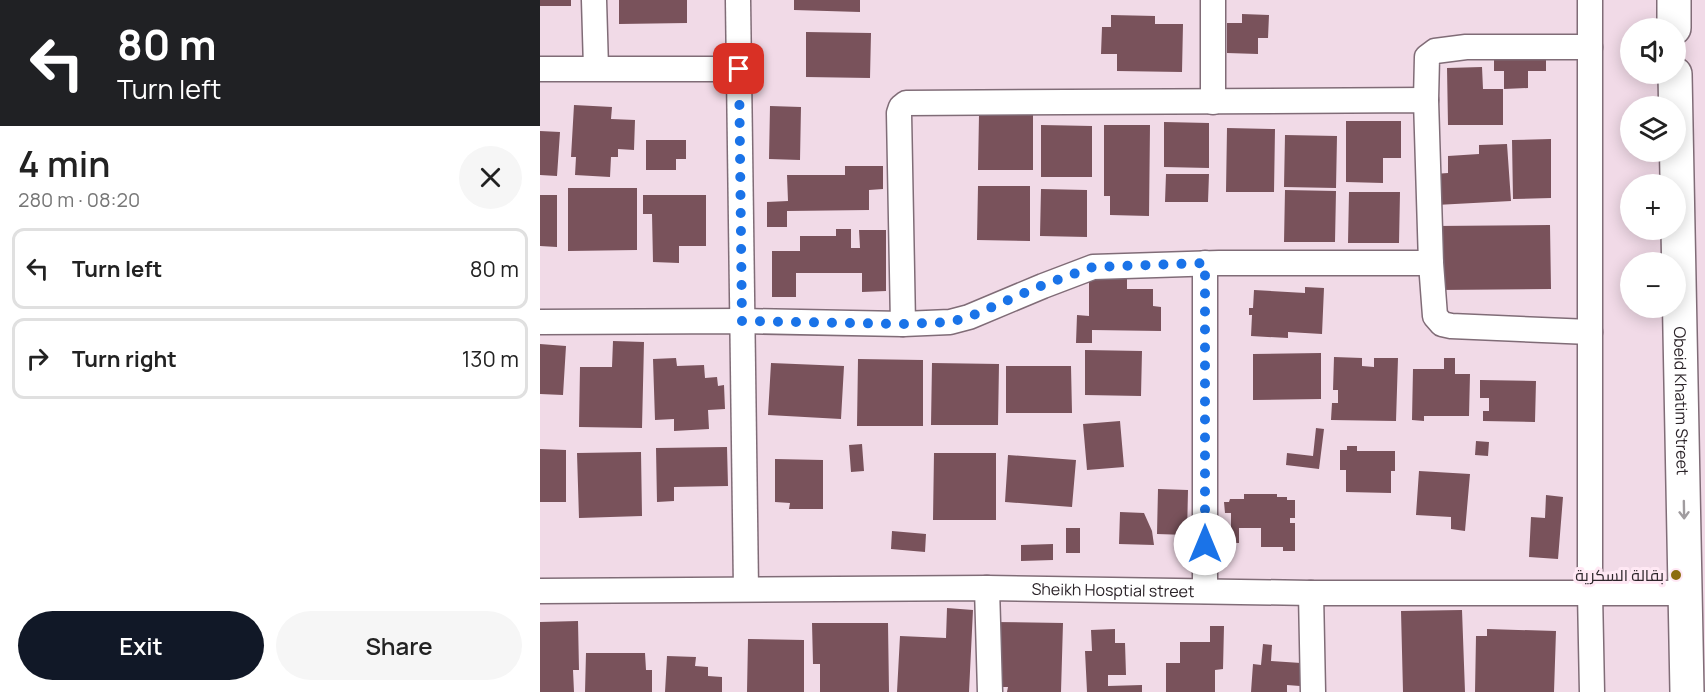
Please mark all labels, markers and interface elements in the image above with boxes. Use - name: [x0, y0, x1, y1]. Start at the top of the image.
- text: 80 m: [117, 15, 217, 73]
- map controls: [1620, 18, 1686, 318]
- button: sound: [1620, 18, 1686, 84]
- icon: left: [18, 24, 96, 102]
- pin: [713, 43, 764, 94]
- icon: arrive: [722, 52, 755, 85]
- text: Turn left: [117, 70, 221, 107]
- button: layers: [1620, 96, 1686, 162]
- text: 4 min: [18, 139, 110, 188]
- button: close: [459, 146, 522, 209]
- button: +: [1620, 174, 1686, 240]
- text: 280 m · 08:20: [18, 186, 140, 213]
- icon: left: [21, 252, 54, 285]
- button: −: [1620, 252, 1686, 318]
- text: Turn left: [72, 254, 162, 284]
- text: 80 m: [470, 254, 519, 284]
- street label: Obeid Khatim Street: [1669, 326, 1694, 476]
- icon: right: [21, 342, 54, 375]
- text: Turn right: [72, 344, 177, 374]
- text: 130 m: [462, 344, 519, 374]
- one-way arrow: [1678, 499, 1690, 519]
- position arrow: [1173, 512, 1237, 576]
- place label: بقالة السكرية: [1575, 564, 1664, 586]
- marker: بقالة السكرية: [1669, 568, 1683, 582]
- street label: Sheikh Hosptial street: [1031, 578, 1195, 602]
- button: Exit: [18, 611, 264, 680]
- button: Share: [276, 611, 522, 680]

